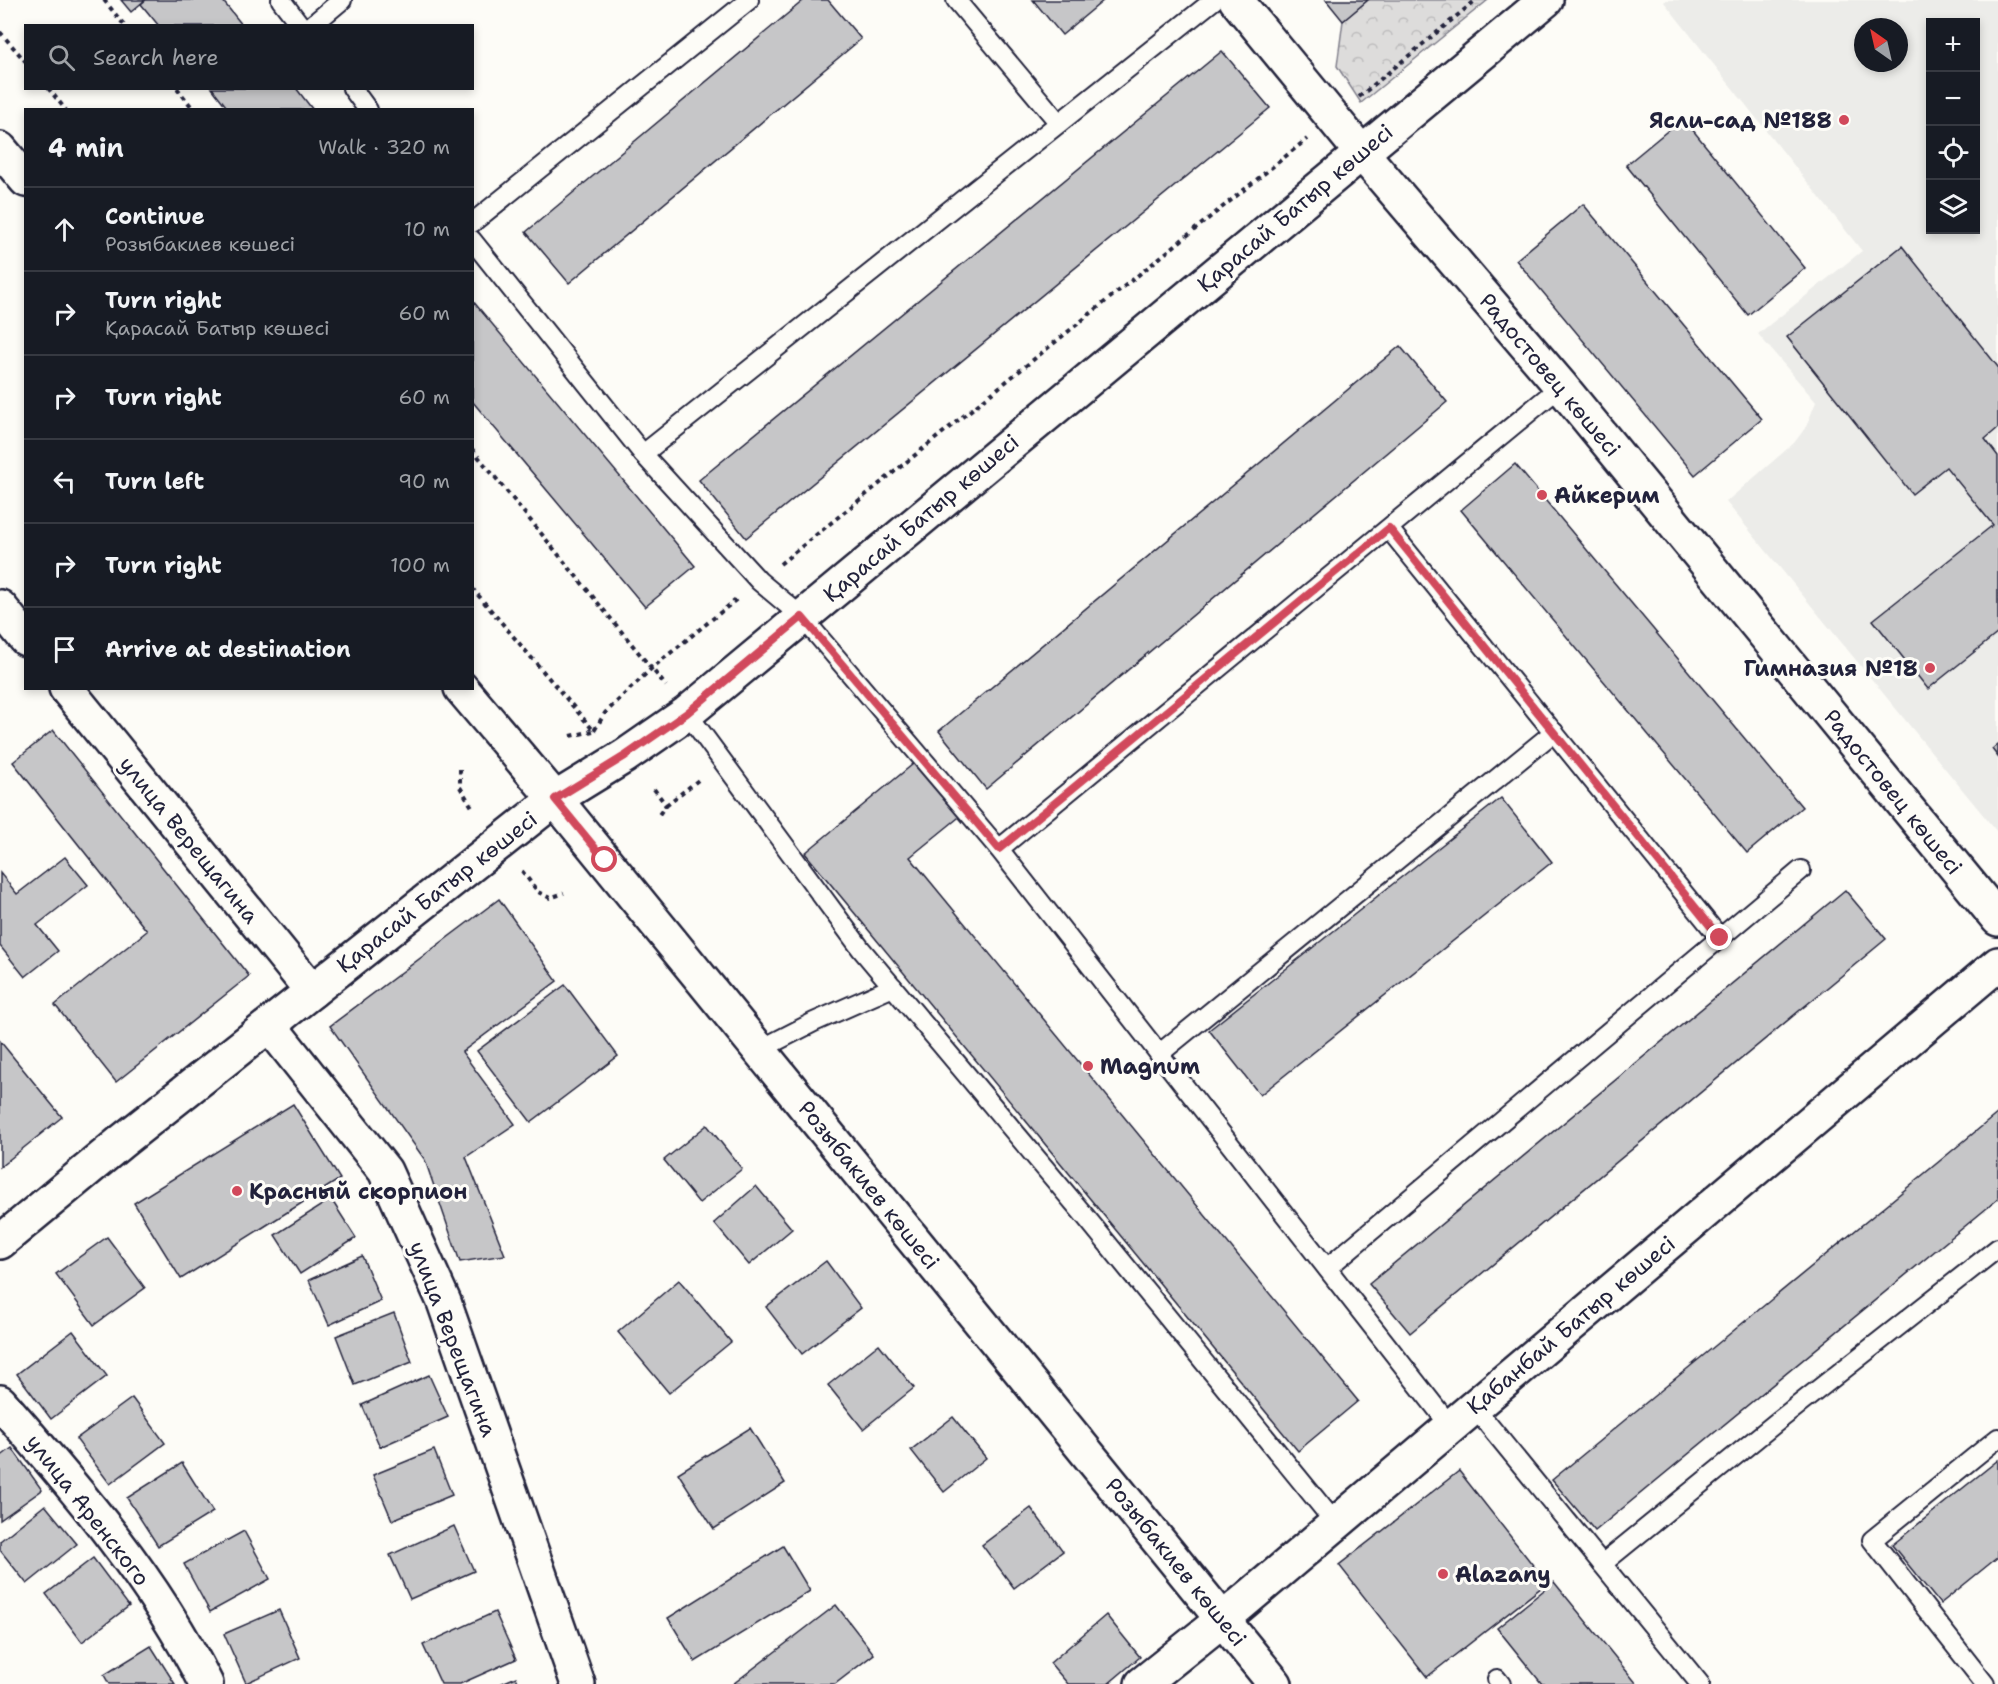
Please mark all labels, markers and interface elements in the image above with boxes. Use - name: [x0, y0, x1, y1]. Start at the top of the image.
- north arrow: [1854, 18, 1908, 72]
- map controls: [1926, 18, 1980, 234]
- button: +: [1926, 18, 1980, 72]
- search box: [24, 24, 474, 90]
- icon: search: [45, 41, 78, 74]
- text: Search here: [93, 43, 219, 72]
- button: −: [1926, 72, 1980, 126]
- place label: Ясли-сад №188: [1649, 106, 1832, 135]
- marker: Ясли-сад №188: [1837, 113, 1851, 127]
- street label: Қарасай Батыр көшесі: [1191, 117, 1399, 299]
- button: locate: [1926, 126, 1980, 180]
- text: 4 min: [48, 130, 124, 165]
- text: Walk · 320 m: [318, 134, 450, 160]
- button: layers: [1926, 180, 1980, 234]
- text: Continue: [105, 202, 205, 231]
- icon: ahead: [48, 213, 81, 246]
- text: 10 m: [404, 216, 450, 242]
- text: Розыбакиев көшесі: [105, 231, 295, 257]
- text: Turn right: [105, 286, 222, 315]
- street label: Радостовец көшесі: [1473, 287, 1627, 463]
- icon: right: [48, 297, 81, 330]
- text: 60 m: [398, 300, 450, 326]
- text: Қарасай Батыр көшесі: [105, 315, 330, 341]
- icon: right: [48, 381, 81, 414]
- text: Turn right: [105, 383, 222, 412]
- text: 60 m: [398, 384, 450, 410]
- street label: Қарасай Батыр көшесі: [817, 427, 1025, 609]
- icon: left: [48, 465, 81, 498]
- text: Turn left: [105, 467, 204, 496]
- text: 90 m: [398, 468, 450, 494]
- place label: Айкерим: [1554, 481, 1660, 510]
- marker: Айкерим: [1535, 488, 1549, 502]
- icon: right: [48, 549, 81, 582]
- text: Turn right: [105, 551, 222, 580]
- text: 100 m: [390, 552, 450, 578]
- icon: arrive: [48, 633, 81, 666]
- text: Arrive at destination: [105, 635, 351, 664]
- place label: Гимназия №18: [1744, 654, 1918, 683]
- marker: Гимназия №18: [1923, 661, 1937, 675]
- street label: Радостовец көшесі: [1817, 703, 1969, 881]
- street label: улица Верещагина: [113, 750, 266, 930]
- street label: Қарасай Батыр көшесі: [331, 805, 543, 979]
- route start: [591, 846, 617, 872]
- route end: [1706, 924, 1732, 950]
- place label: Magnum: [1100, 1052, 1200, 1081]
- marker: Magnum: [1081, 1059, 1095, 1073]
- street label: Розыбакиев көшесі: [792, 1095, 946, 1275]
- place label: Красный скорпион: [249, 1177, 467, 1206]
- marker: Красный скорпион: [230, 1184, 244, 1198]
- street label: Қабанбай Батыр көшесі: [1461, 1229, 1681, 1421]
- street label: улица Верещагина: [402, 1237, 504, 1441]
- street label: улица Аренского: [20, 1428, 156, 1592]
- street label: Розыбакиев көшесі: [1099, 1472, 1253, 1652]
- place label: Alazany: [1455, 1560, 1551, 1589]
- marker: Alazany: [1436, 1567, 1450, 1581]

